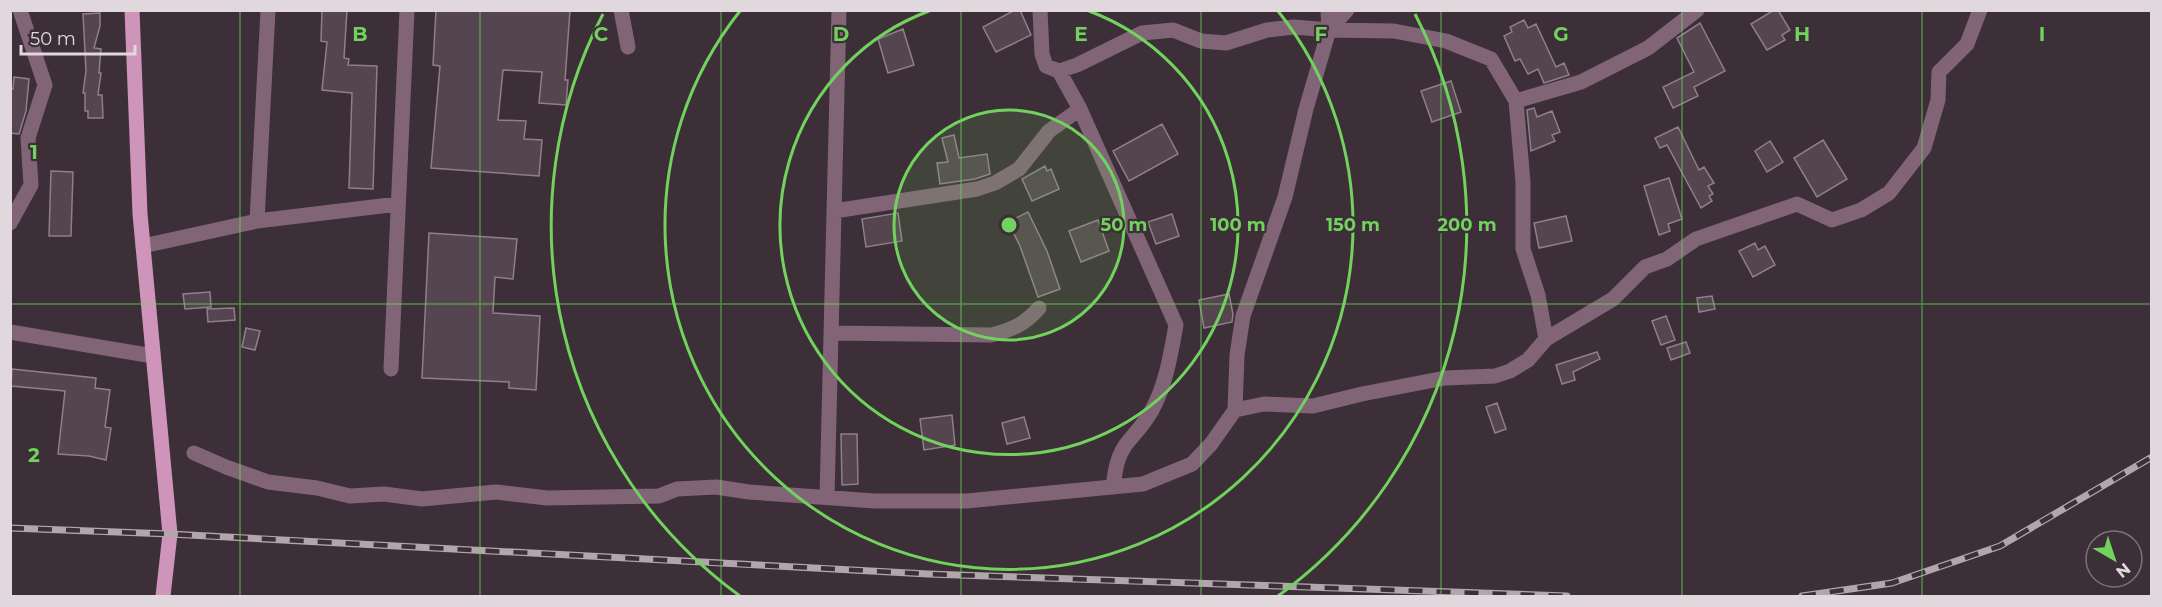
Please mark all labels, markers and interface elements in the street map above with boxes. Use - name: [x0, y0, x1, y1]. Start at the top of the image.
- scale bar: [21, 18, 135, 56]
- text: B: [352, 22, 368, 46]
- text: C: [594, 22, 609, 46]
- text: D: [833, 22, 849, 46]
- text: E: [1074, 22, 1088, 46]
- text: F: [1315, 22, 1328, 46]
- text: G: [1553, 22, 1569, 46]
- text: H: [1794, 22, 1810, 46]
- text: I: [2039, 22, 2045, 46]
- text: 50 m: [30, 28, 76, 50]
- text: 1: [30, 140, 38, 164]
- text: 50 m: [1101, 214, 1147, 236]
- text: 100 m: [1210, 214, 1266, 236]
- text: 150 m: [1326, 214, 1380, 236]
- text: 200 m: [1437, 214, 1497, 236]
- centre of rings: [999, 215, 1019, 235]
- text: 2: [28, 443, 40, 467]
- north arrow: [2084, 529, 2144, 589]
- text: N: [2112, 559, 2134, 582]

